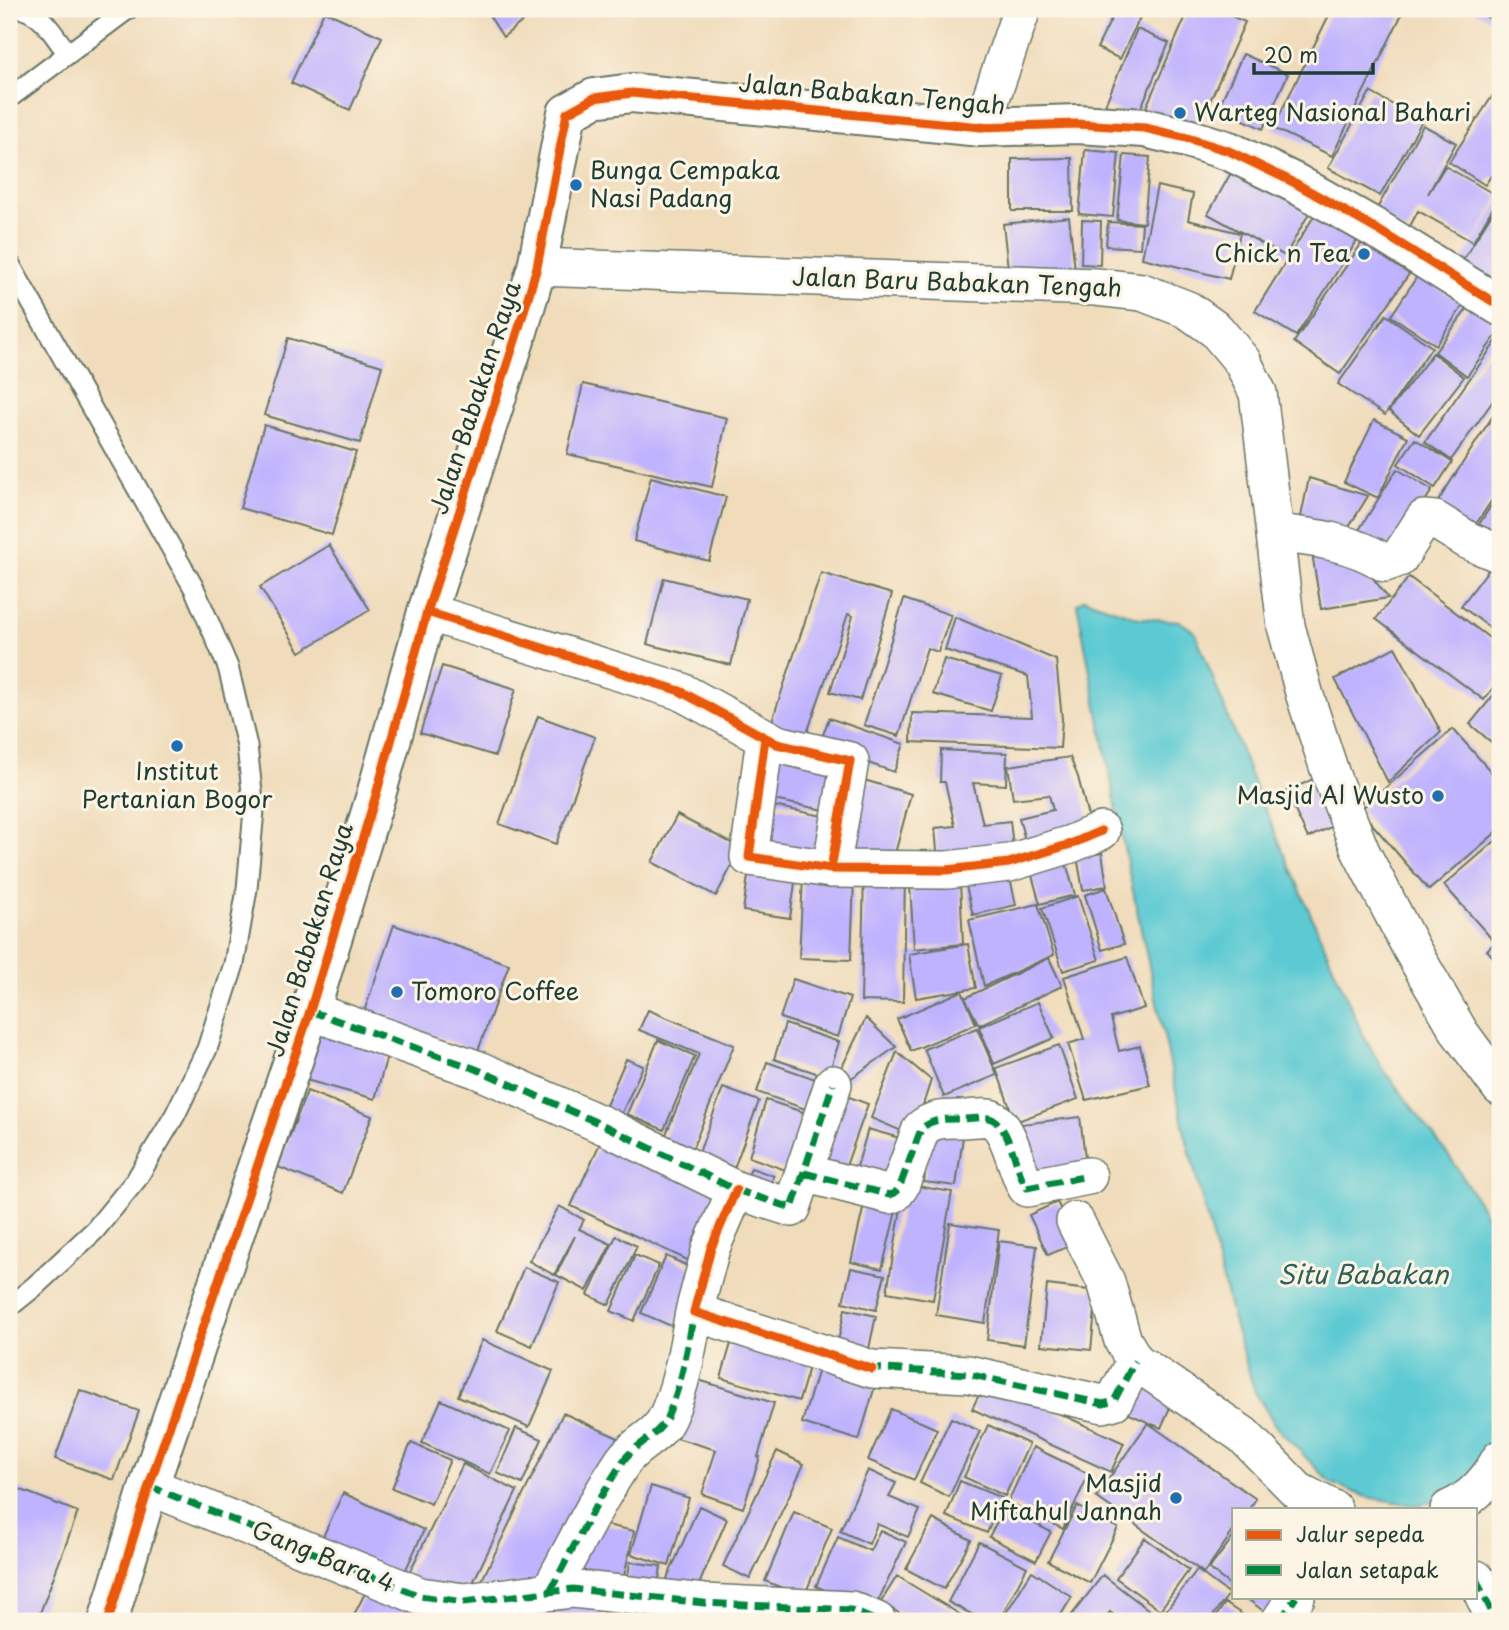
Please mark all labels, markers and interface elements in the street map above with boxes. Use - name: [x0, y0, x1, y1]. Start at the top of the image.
- scale bar: [1254, 32, 1372, 76]
- text: 20 m: [1264, 38, 1318, 70]
- street label: Jalan Babakan Tengah: [737, 63, 1007, 123]
- place label: Warteg Nasional Bahari: [1194, 93, 1471, 129]
- marker: Warteg Nasional Bahari: [1172, 105, 1188, 121]
- place label: Bunga Cempaka Nasi Padang: [590, 151, 780, 215]
- marker: Bunga Cempaka Nasi Padang: [568, 177, 584, 193]
- place label: Chick n Tea: [1214, 234, 1350, 270]
- marker: Chick n Tea: [1356, 246, 1372, 262]
- street label: Jalan Baru Babakan Tengah: [791, 257, 1123, 305]
- street label: Jalan Babakan Raya: [419, 276, 529, 518]
- marker: Institut Pertanian Bogor: [169, 738, 185, 754]
- place label: Institut Pertanian Bogor: [82, 752, 273, 816]
- place label: Masjid Al Wusto: [1237, 776, 1424, 812]
- marker: Masjid Al Wusto: [1430, 788, 1446, 804]
- street label: Jalan Babakan Raya: [255, 818, 361, 1061]
- place label: Tomoro Coffee: [411, 972, 579, 1008]
- marker: Tomoro Coffee: [389, 984, 405, 1000]
- water label: Situ Babakan: [1278, 1254, 1450, 1293]
- place label: Masjid Miftahul Jannah: [970, 1464, 1162, 1528]
- marker: Masjid Miftahul Jannah: [1168, 1490, 1184, 1506]
- legend: [1232, 1508, 1478, 1598]
- street label: Gang Bara 4: [247, 1510, 400, 1600]
- text: Jalur sepeda: [1296, 1517, 1424, 1549]
- text: Jalan setapak: [1296, 1553, 1439, 1585]

